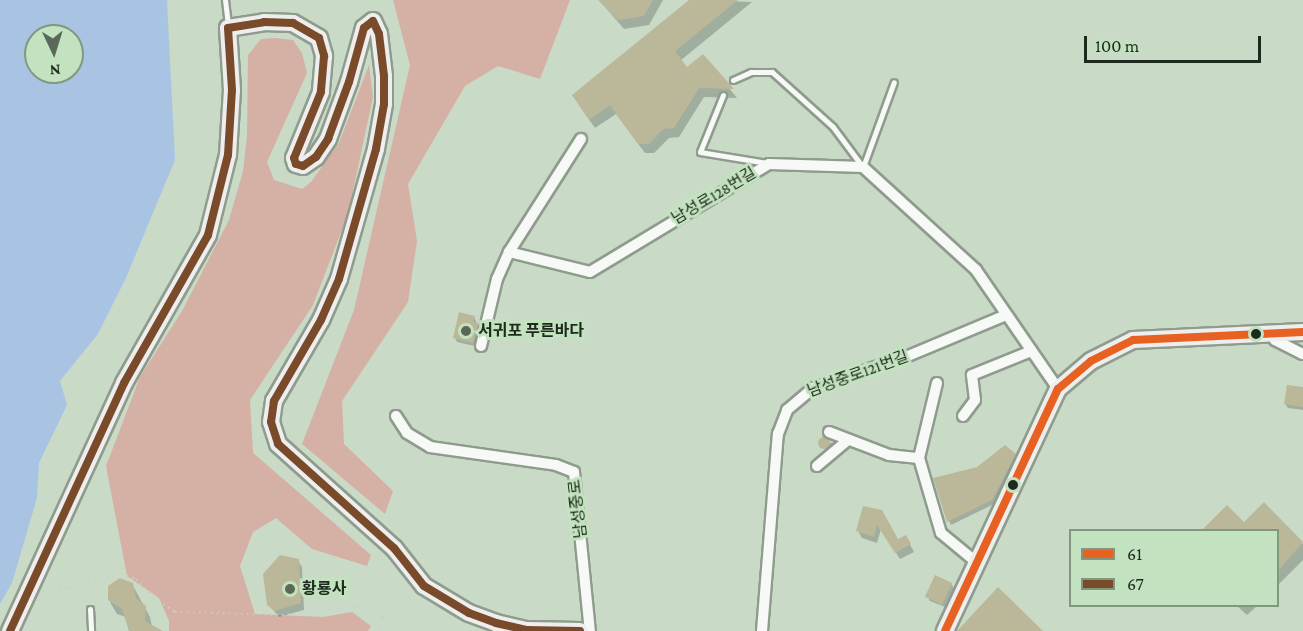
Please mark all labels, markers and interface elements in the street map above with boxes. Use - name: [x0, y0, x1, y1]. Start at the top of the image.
- north arrow: [24, 24, 84, 84]
- scale bar: [1087, 24, 1264, 62]
- text: 100 m: [1095, 36, 1139, 56]
- text: N: [49, 62, 61, 79]
- street label: 남성로128번길: [668, 163, 760, 229]
- place label: 서귀포 푸른바다: [478, 321, 584, 341]
- marker: 서귀포 푸른바다: [459, 324, 473, 338]
- unlabelled marker: [1250, 328, 1262, 340]
- street label: 남성중로121번길: [805, 347, 911, 401]
- street label: 남성중로: [565, 479, 591, 539]
- unlabelled marker: [1007, 479, 1019, 491]
- legend: [1069, 529, 1279, 607]
- text: 61: [1127, 544, 1142, 564]
- text: 67: [1127, 574, 1144, 594]
- place label: 황룡사: [302, 579, 346, 599]
- marker: 황룡사: [283, 582, 297, 596]

